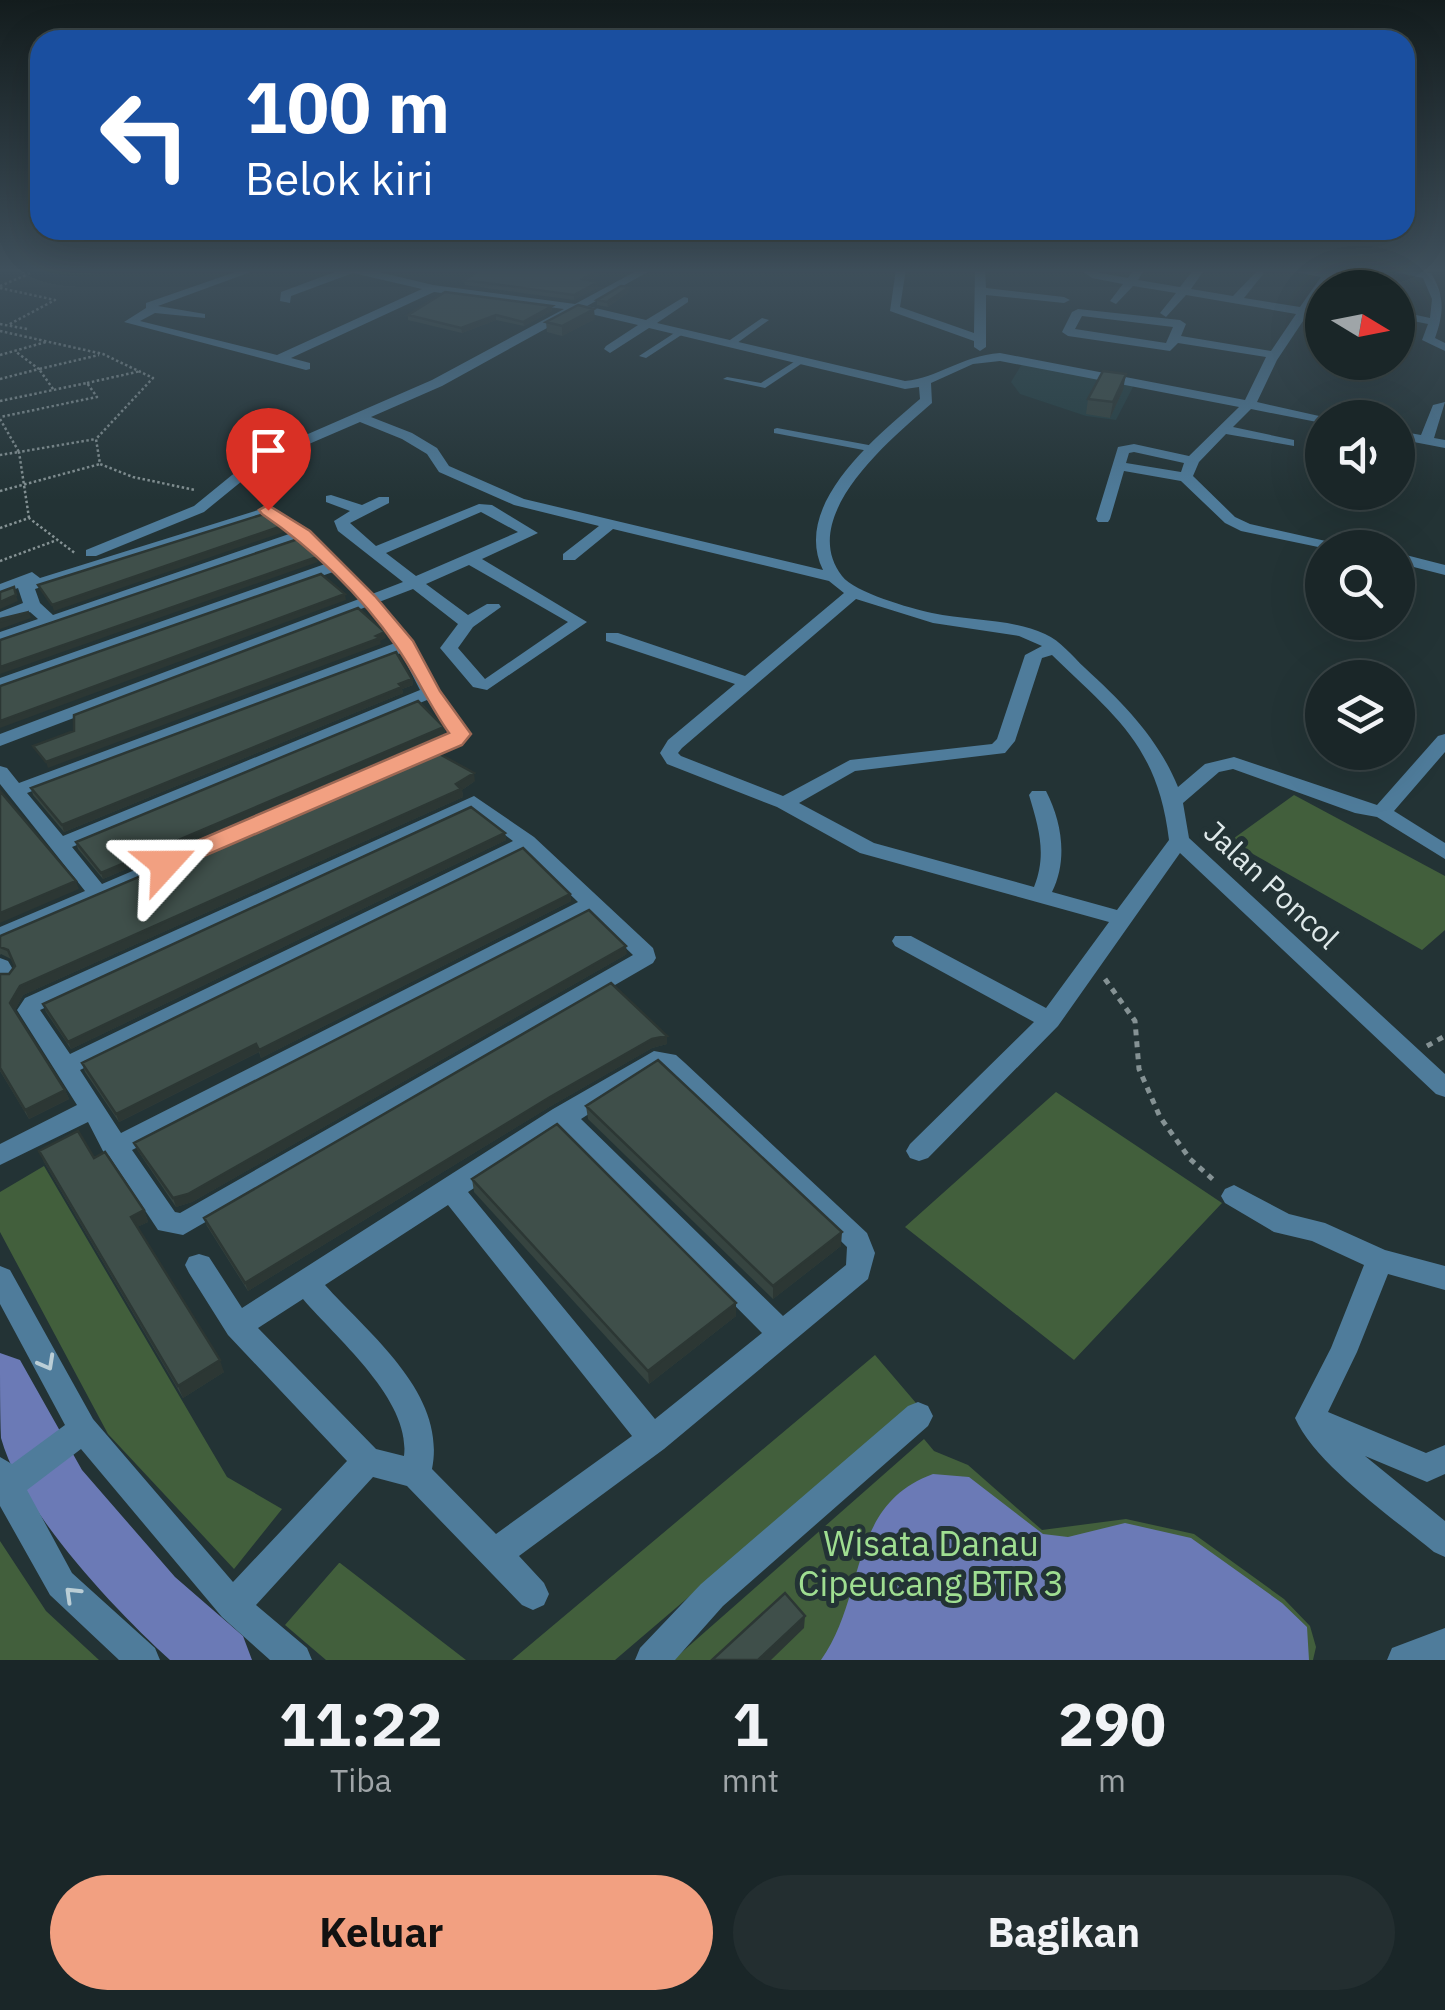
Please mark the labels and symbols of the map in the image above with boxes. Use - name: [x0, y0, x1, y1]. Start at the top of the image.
- north arrow: [1305, 270, 1415, 380]
- pin: [226, 408, 311, 511]
- street label: Jalan Poncol: [1196, 811, 1348, 957]
- position arrow: [113, 812, 217, 916]
- one-way arrow: [35, 1353, 55, 1371]
- park label: Wisata Danau Cipeucang BTR 3: [798, 1520, 1064, 1606]
- one-way arrow: [65, 1588, 83, 1606]

